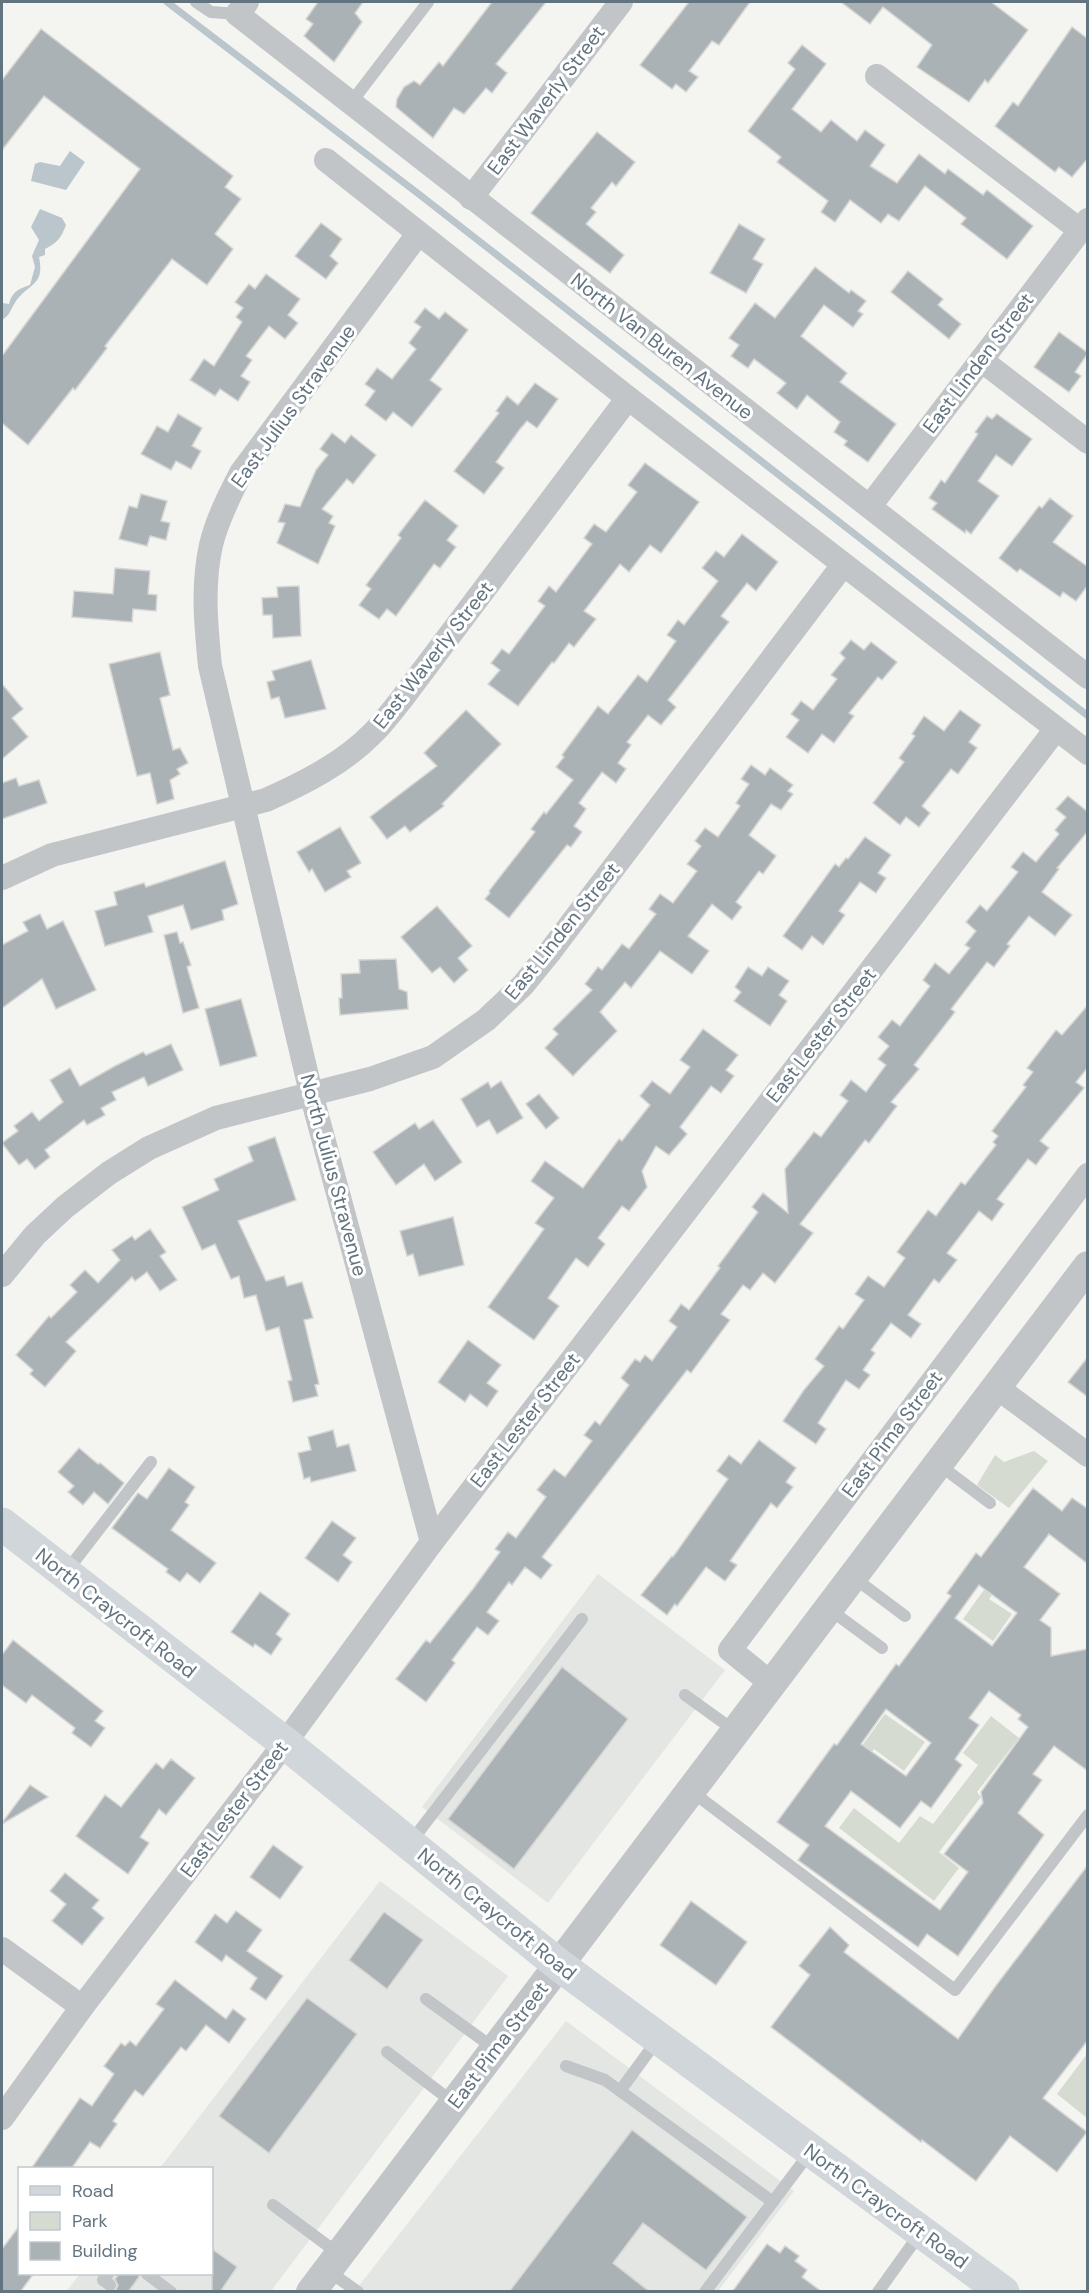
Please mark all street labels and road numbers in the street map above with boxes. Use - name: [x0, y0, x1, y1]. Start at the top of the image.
- street label: East Waverly Street: [481, 20, 611, 180]
- street label: North Van Buren Avenue: [566, 267, 758, 425]
- street label: East Linden Street: [917, 288, 1039, 438]
- street label: East Julius Stravenue: [225, 319, 361, 493]
- street label: East Waverly Street: [367, 576, 499, 734]
- street label: East Linden Street: [499, 857, 625, 1005]
- street label: East Lester Street: [760, 962, 882, 1108]
- street label: North Julius Stravenue: [294, 1071, 374, 1279]
- street label: East Lester Street: [464, 1347, 586, 1493]
- street label: East Pima Street: [836, 1365, 948, 1503]
- street label: North Craycroft Road: [30, 1542, 202, 1684]
- street label: East Lester Street: [174, 1735, 294, 1882]
- street label: North Craycroft Road: [412, 1842, 582, 1986]
- street label: East Pima Street: [442, 1976, 554, 2114]
- street label: North Craycroft Road: [799, 2138, 973, 2274]

